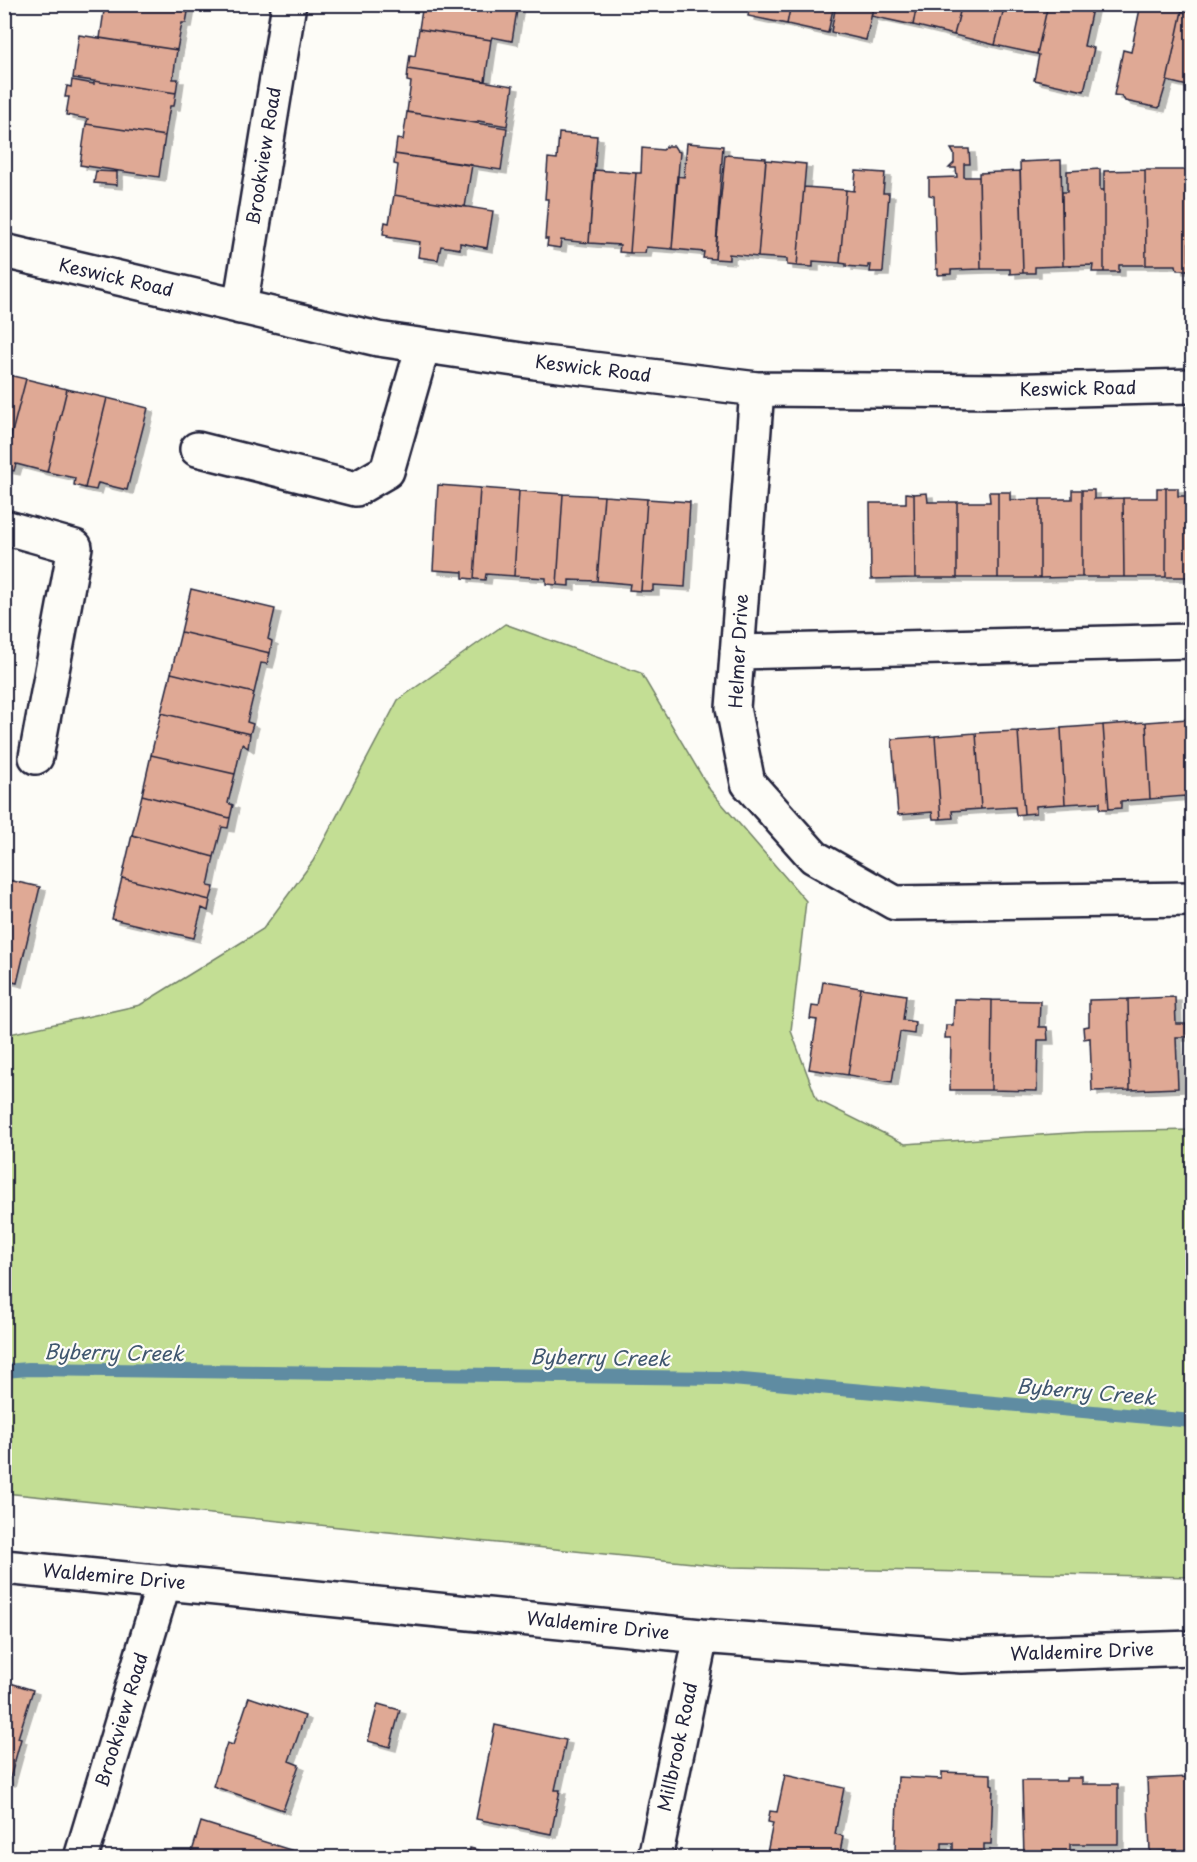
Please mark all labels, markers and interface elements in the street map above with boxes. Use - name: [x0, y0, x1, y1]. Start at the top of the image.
- street label: Brookview Road: [238, 85, 287, 227]
- street label: Keswick Road: [56, 250, 176, 303]
- street label: Keswick Road: [534, 347, 653, 388]
- street label: Keswick Road: [1019, 373, 1137, 402]
- street label: Helmer Drive: [721, 593, 754, 709]
- water label: Byberry Creek: [44, 1336, 185, 1368]
- water label: Byberry Creek: [530, 1341, 671, 1373]
- water label: Byberry Creek: [1015, 1370, 1158, 1412]
- street label: Waldemire Drive: [41, 1556, 187, 1595]
- street label: Waldemire Drive: [525, 1604, 671, 1645]
- street label: Waldemire Drive: [1010, 1635, 1154, 1667]
- street label: Brookview Road: [87, 1649, 154, 1790]
- street label: Millbrook Road: [650, 1680, 703, 1814]

